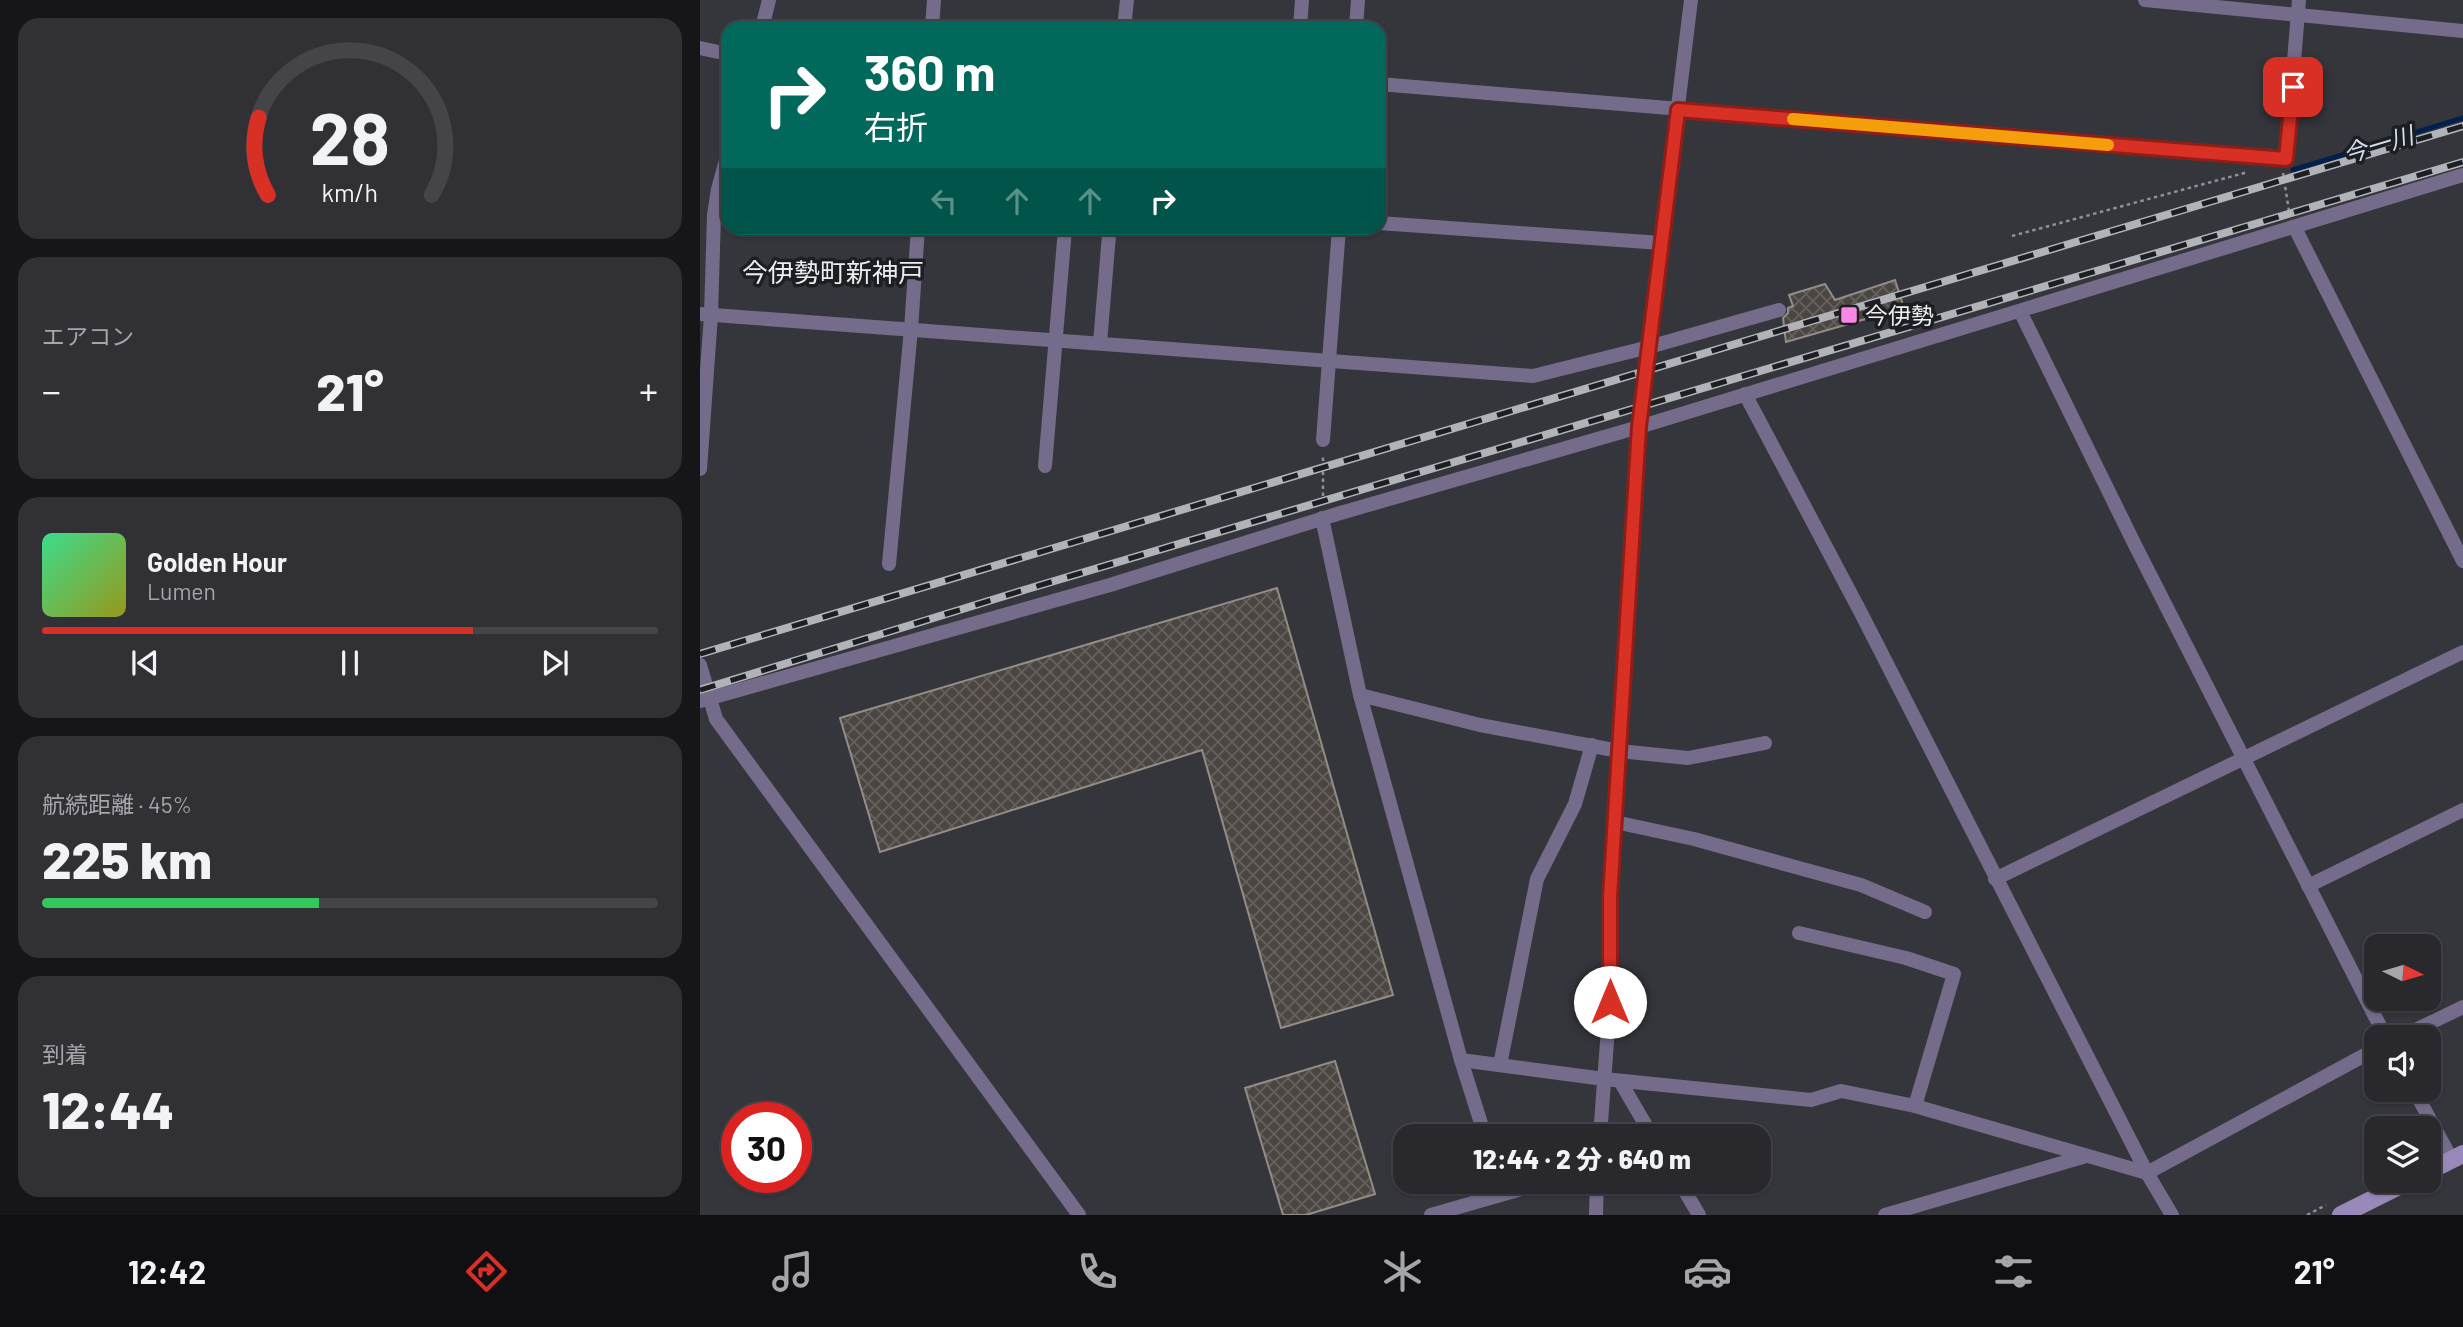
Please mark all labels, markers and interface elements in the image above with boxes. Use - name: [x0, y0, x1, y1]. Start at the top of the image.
- text: 360 m: [864, 42, 995, 101]
- icon: right: [749, 49, 840, 140]
- pin: [2263, 57, 2323, 117]
- icon: arrive: [2274, 68, 2312, 106]
- text: 28: [310, 92, 390, 180]
- text: 右折: [864, 107, 928, 145]
- water label: 今一川: [2339, 119, 2420, 168]
- text: km/h: [322, 177, 378, 207]
- icon: left: [925, 182, 963, 220]
- icon: ahead: [998, 182, 1036, 220]
- icon: ahead: [1071, 182, 1109, 220]
- icon: right: [1144, 182, 1182, 220]
- district label: 今伊勢町新神戸: [742, 256, 924, 287]
- place label: 今伊勢: [1865, 301, 1934, 329]
- marker: 今伊勢: [1839, 305, 1859, 325]
- text: エアコン: [42, 322, 134, 350]
- text: 21°: [316, 359, 384, 421]
- text: −: [42, 367, 61, 413]
- text: +: [639, 367, 658, 413]
- text: Golden Hour: [147, 546, 287, 577]
- text: Lumen: [147, 577, 216, 605]
- icon: previous: [126, 644, 164, 682]
- icon: pause: [331, 644, 369, 682]
- icon: next: [536, 644, 574, 682]
- text: 航続距離 · 45%: [42, 790, 192, 818]
- text: 225 km: [42, 827, 212, 889]
- north arrow: [2364, 934, 2441, 1012]
- map controls: [2364, 934, 2441, 1193]
- position arrow: [1573, 965, 1647, 1039]
- button: sound: [2364, 1025, 2441, 1102]
- text: 到着: [42, 1040, 88, 1068]
- text: 12:44: [42, 1077, 174, 1139]
- speed limit sign: 30: [721, 1102, 812, 1193]
- button: layers: [2364, 1116, 2441, 1193]
- text: 12:44 · 2 分 · 640 m: [1473, 1143, 1691, 1174]
- icon: directions: [462, 1247, 511, 1296]
- icon: music: [768, 1247, 817, 1296]
- icon: phone: [1073, 1247, 1122, 1296]
- icon: climate: [1378, 1247, 1427, 1296]
- icon: car: [1683, 1247, 1732, 1296]
- icon: filters: [1989, 1247, 2038, 1296]
- text: 12:42: [128, 1252, 206, 1290]
- text: 21°: [2294, 1252, 2335, 1290]

